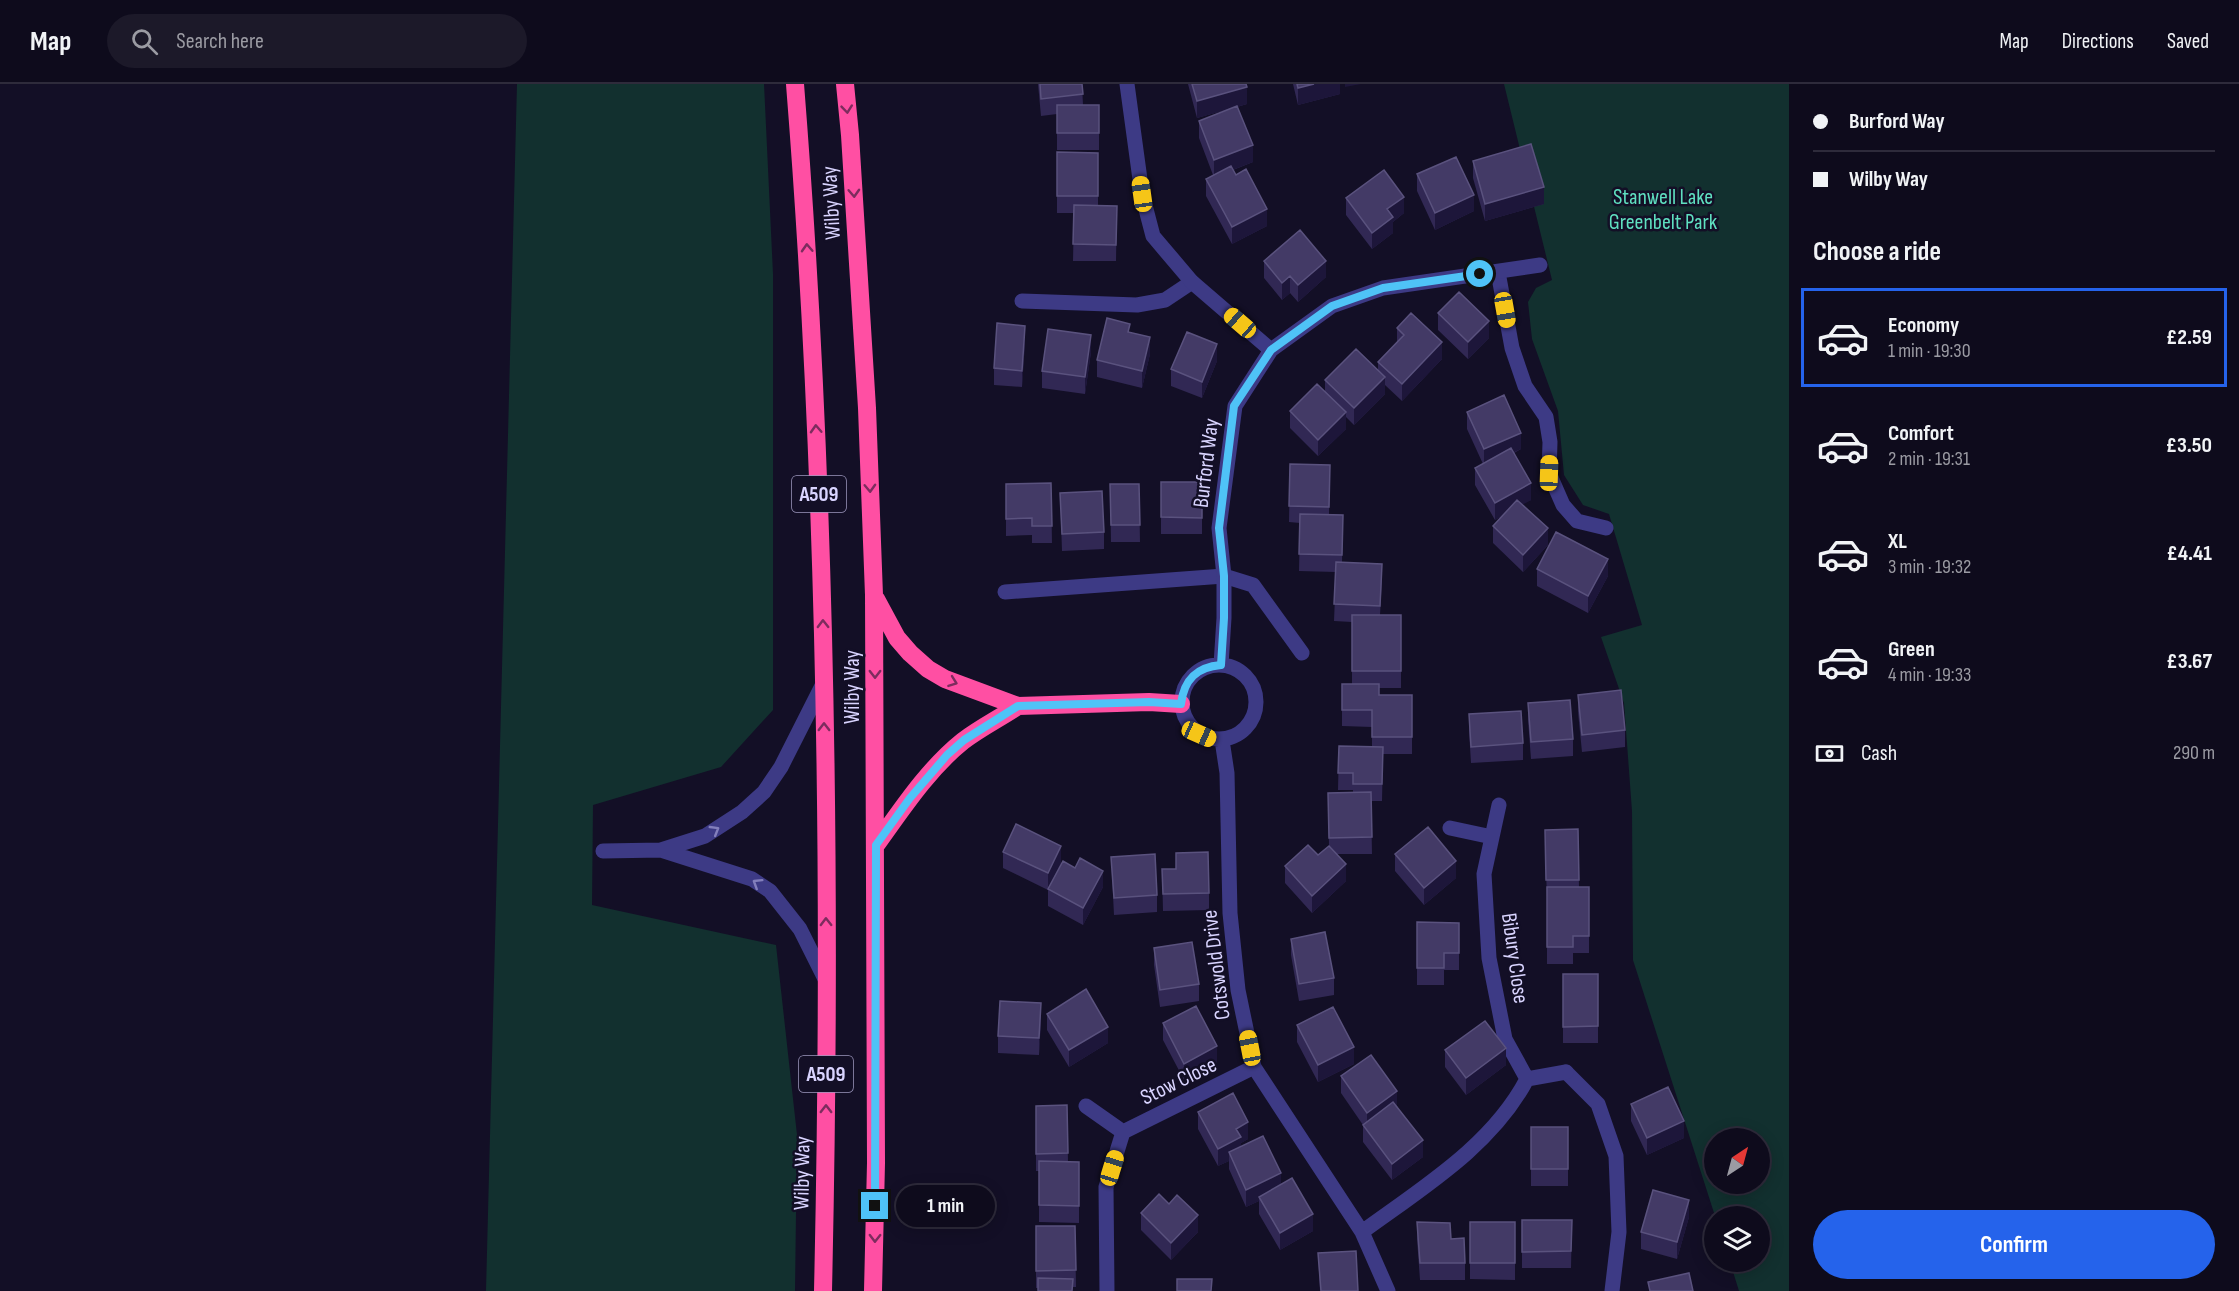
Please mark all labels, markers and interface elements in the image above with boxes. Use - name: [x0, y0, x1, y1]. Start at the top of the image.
- search box: [107, 14, 527, 68]
- text: Map: [30, 25, 71, 58]
- icon: search: [128, 25, 161, 58]
- text: Search here: [176, 28, 264, 55]
- text: Map: [1999, 29, 2029, 54]
- text: Directions: [2062, 29, 2134, 54]
- text: Saved: [2167, 29, 2209, 54]
- one-way arrow: [840, 105, 853, 114]
- text: Burford Way: [1849, 108, 1945, 135]
- street label: Wilby Way: [816, 165, 847, 241]
- text: Wilby Way: [1849, 166, 1928, 193]
- car: [1131, 175, 1153, 213]
- park label: Stanwell Lake Greenbelt Park: [1609, 184, 1718, 236]
- one-way arrow: [847, 189, 860, 198]
- text: Choose a ride: [1813, 236, 1941, 268]
- one-way arrow: [801, 243, 814, 252]
- route start: [1466, 260, 1493, 287]
- car: [1493, 291, 1517, 329]
- car: [1221, 304, 1259, 342]
- icon: car: [1816, 311, 1870, 365]
- text: Economy: [1888, 312, 1959, 339]
- text: £2.59: [2166, 324, 2212, 351]
- text: 1 min · 19:30: [1888, 339, 1971, 363]
- street label: Burford Way: [1188, 416, 1225, 509]
- icon: car: [1816, 419, 1870, 473]
- text: Comfort: [1888, 420, 1954, 447]
- one-way arrow: [809, 424, 822, 433]
- text: £3.50: [2166, 432, 2212, 459]
- text: 2 min · 19:31: [1888, 447, 1970, 471]
- car: [1539, 455, 1559, 491]
- road number: A509: [792, 476, 846, 512]
- one-way arrow: [863, 483, 876, 492]
- icon: car: [1816, 527, 1870, 581]
- text: XL: [1888, 528, 1907, 555]
- text: £4.41: [2167, 540, 2212, 567]
- text: 3 min · 19:32: [1888, 555, 1971, 579]
- one-way arrow: [816, 619, 829, 628]
- icon: car: [1816, 635, 1870, 689]
- text: Green: [1888, 636, 1935, 663]
- text: £3.67: [2166, 648, 2212, 675]
- street label: Wilby Way: [839, 650, 866, 724]
- text: 4 min · 19:33: [1888, 663, 1971, 687]
- one-way arrow: [869, 670, 881, 679]
- one-way arrow: [947, 675, 958, 687]
- car: [1179, 718, 1219, 750]
- one-way arrow: [818, 723, 830, 732]
- icon: cash: [1813, 737, 1846, 770]
- text: Cash: [1861, 740, 1897, 767]
- text: 290 m: [2173, 741, 2215, 765]
- one-way arrow: [709, 825, 720, 837]
- one-way arrow: [753, 879, 763, 891]
- street label: Cotswold Drive: [1196, 908, 1237, 1021]
- street label: Bibury Close: [1495, 911, 1534, 1005]
- one-way arrow: [820, 918, 832, 927]
- car: [1238, 1029, 1262, 1067]
- street label: Stow Close: [1136, 1051, 1221, 1111]
- road number: A509: [799, 1056, 853, 1092]
- one-way arrow: [820, 1104, 832, 1113]
- north arrow: [1704, 1128, 1770, 1194]
- map controls: [1704, 1128, 1770, 1272]
- street label: Wilby Way: [788, 1135, 817, 1210]
- car: [1098, 1148, 1126, 1188]
- callout: 1 min: [896, 1185, 995, 1227]
- route end: [861, 1192, 888, 1219]
- text: 1 min: [927, 1194, 964, 1218]
- button: layers: [1704, 1206, 1770, 1272]
- button: Confirm: [1813, 1210, 2215, 1279]
- one-way arrow: [868, 1233, 881, 1242]

